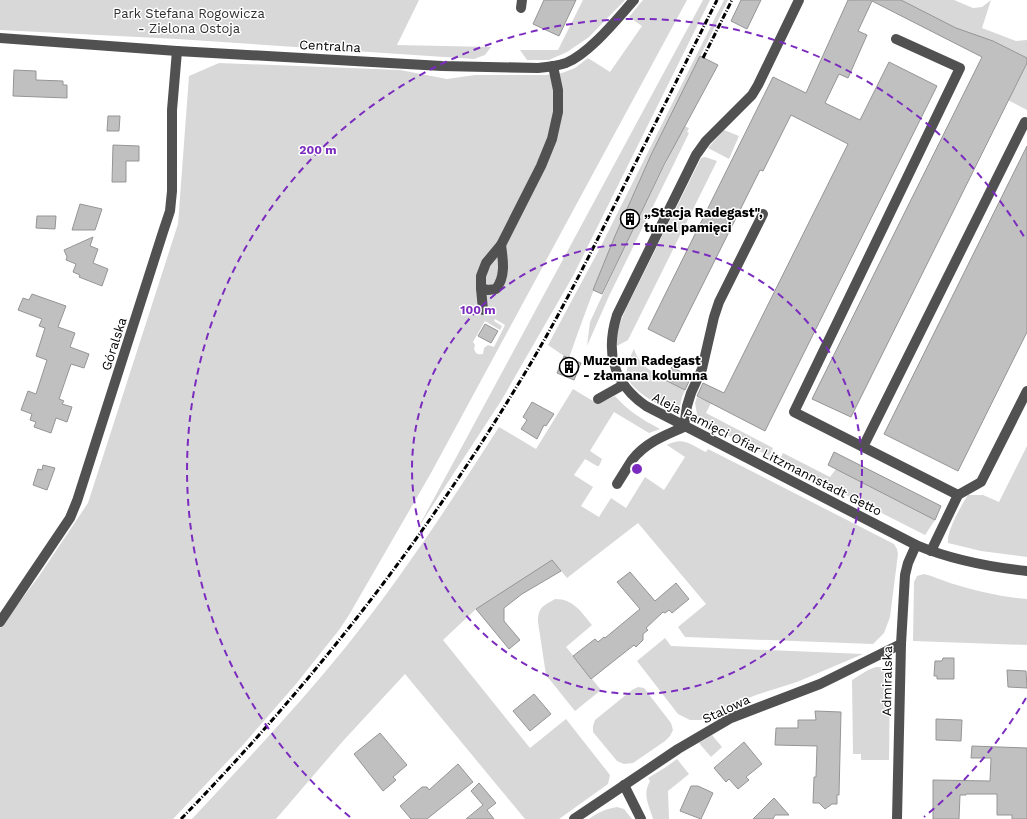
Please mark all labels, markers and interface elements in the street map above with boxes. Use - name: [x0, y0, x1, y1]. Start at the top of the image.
- park label: Park Stefana Rogowicza - Zielona Ostoja: [113, 6, 265, 36]
- street label: Centralna: [299, 37, 362, 55]
- text: 200 m: [299, 143, 337, 157]
- place label: „Stacja Radegast", tunel pamięci: [644, 205, 763, 235]
- building icon: „Stacja Radegast", tunel pamięci: [619, 208, 641, 230]
- text: 100 m: [460, 303, 496, 317]
- street label: Góralska: [98, 315, 130, 373]
- place label: Muzeum Radegast - złamana kolumna: [583, 353, 708, 383]
- building icon: Muzeum Radegast - złamana kolumna: [558, 356, 580, 378]
- street label: Aleja Pamięci Ofiar Litzmannstadt Getto: [650, 389, 884, 519]
- centre of rings: [630, 462, 644, 476]
- street label: Admiralska: [879, 645, 895, 716]
- street label: Stalowa: [700, 691, 753, 727]

